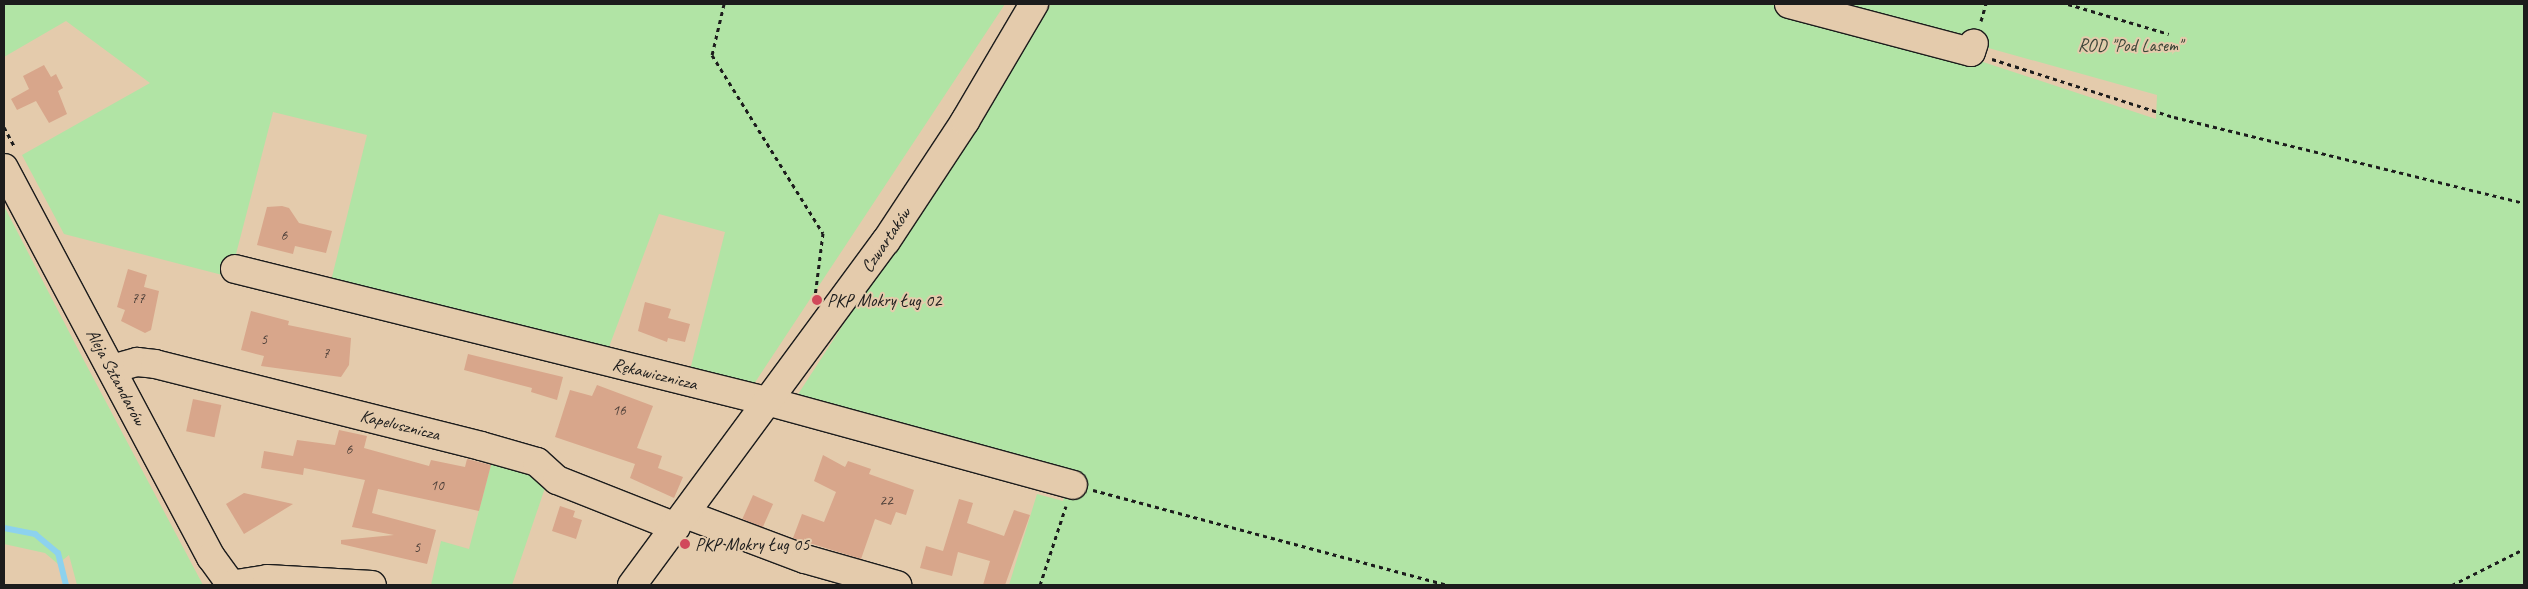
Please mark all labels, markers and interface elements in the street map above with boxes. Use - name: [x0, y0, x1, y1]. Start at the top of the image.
- park label: ROD "Pod Lasem": [2077, 34, 2183, 56]
- street label: Czwartaków: [856, 203, 916, 277]
- house number: 6: [281, 227, 287, 245]
- place label: PKP Mokry Ług 02: [827, 289, 941, 311]
- house number: 77: [131, 290, 145, 308]
- marker: PKP Mokry Ług 02: [811, 294, 823, 306]
- street label: Aleja Sztandarów: [82, 325, 150, 429]
- house number: 5: [261, 331, 267, 349]
- house number: 7: [323, 345, 329, 363]
- street label: Rękawicznicza: [610, 353, 700, 395]
- house number: 16: [612, 402, 626, 420]
- street label: Kapelusznicza: [358, 405, 442, 445]
- house number: 6: [346, 441, 352, 459]
- house number: 10: [430, 477, 444, 495]
- house number: 22: [879, 492, 893, 510]
- place label: PKP Mokry Ług 05: [695, 533, 809, 555]
- marker: PKP Mokry Ług 05: [679, 538, 691, 550]
- house number: 5: [414, 539, 420, 557]

